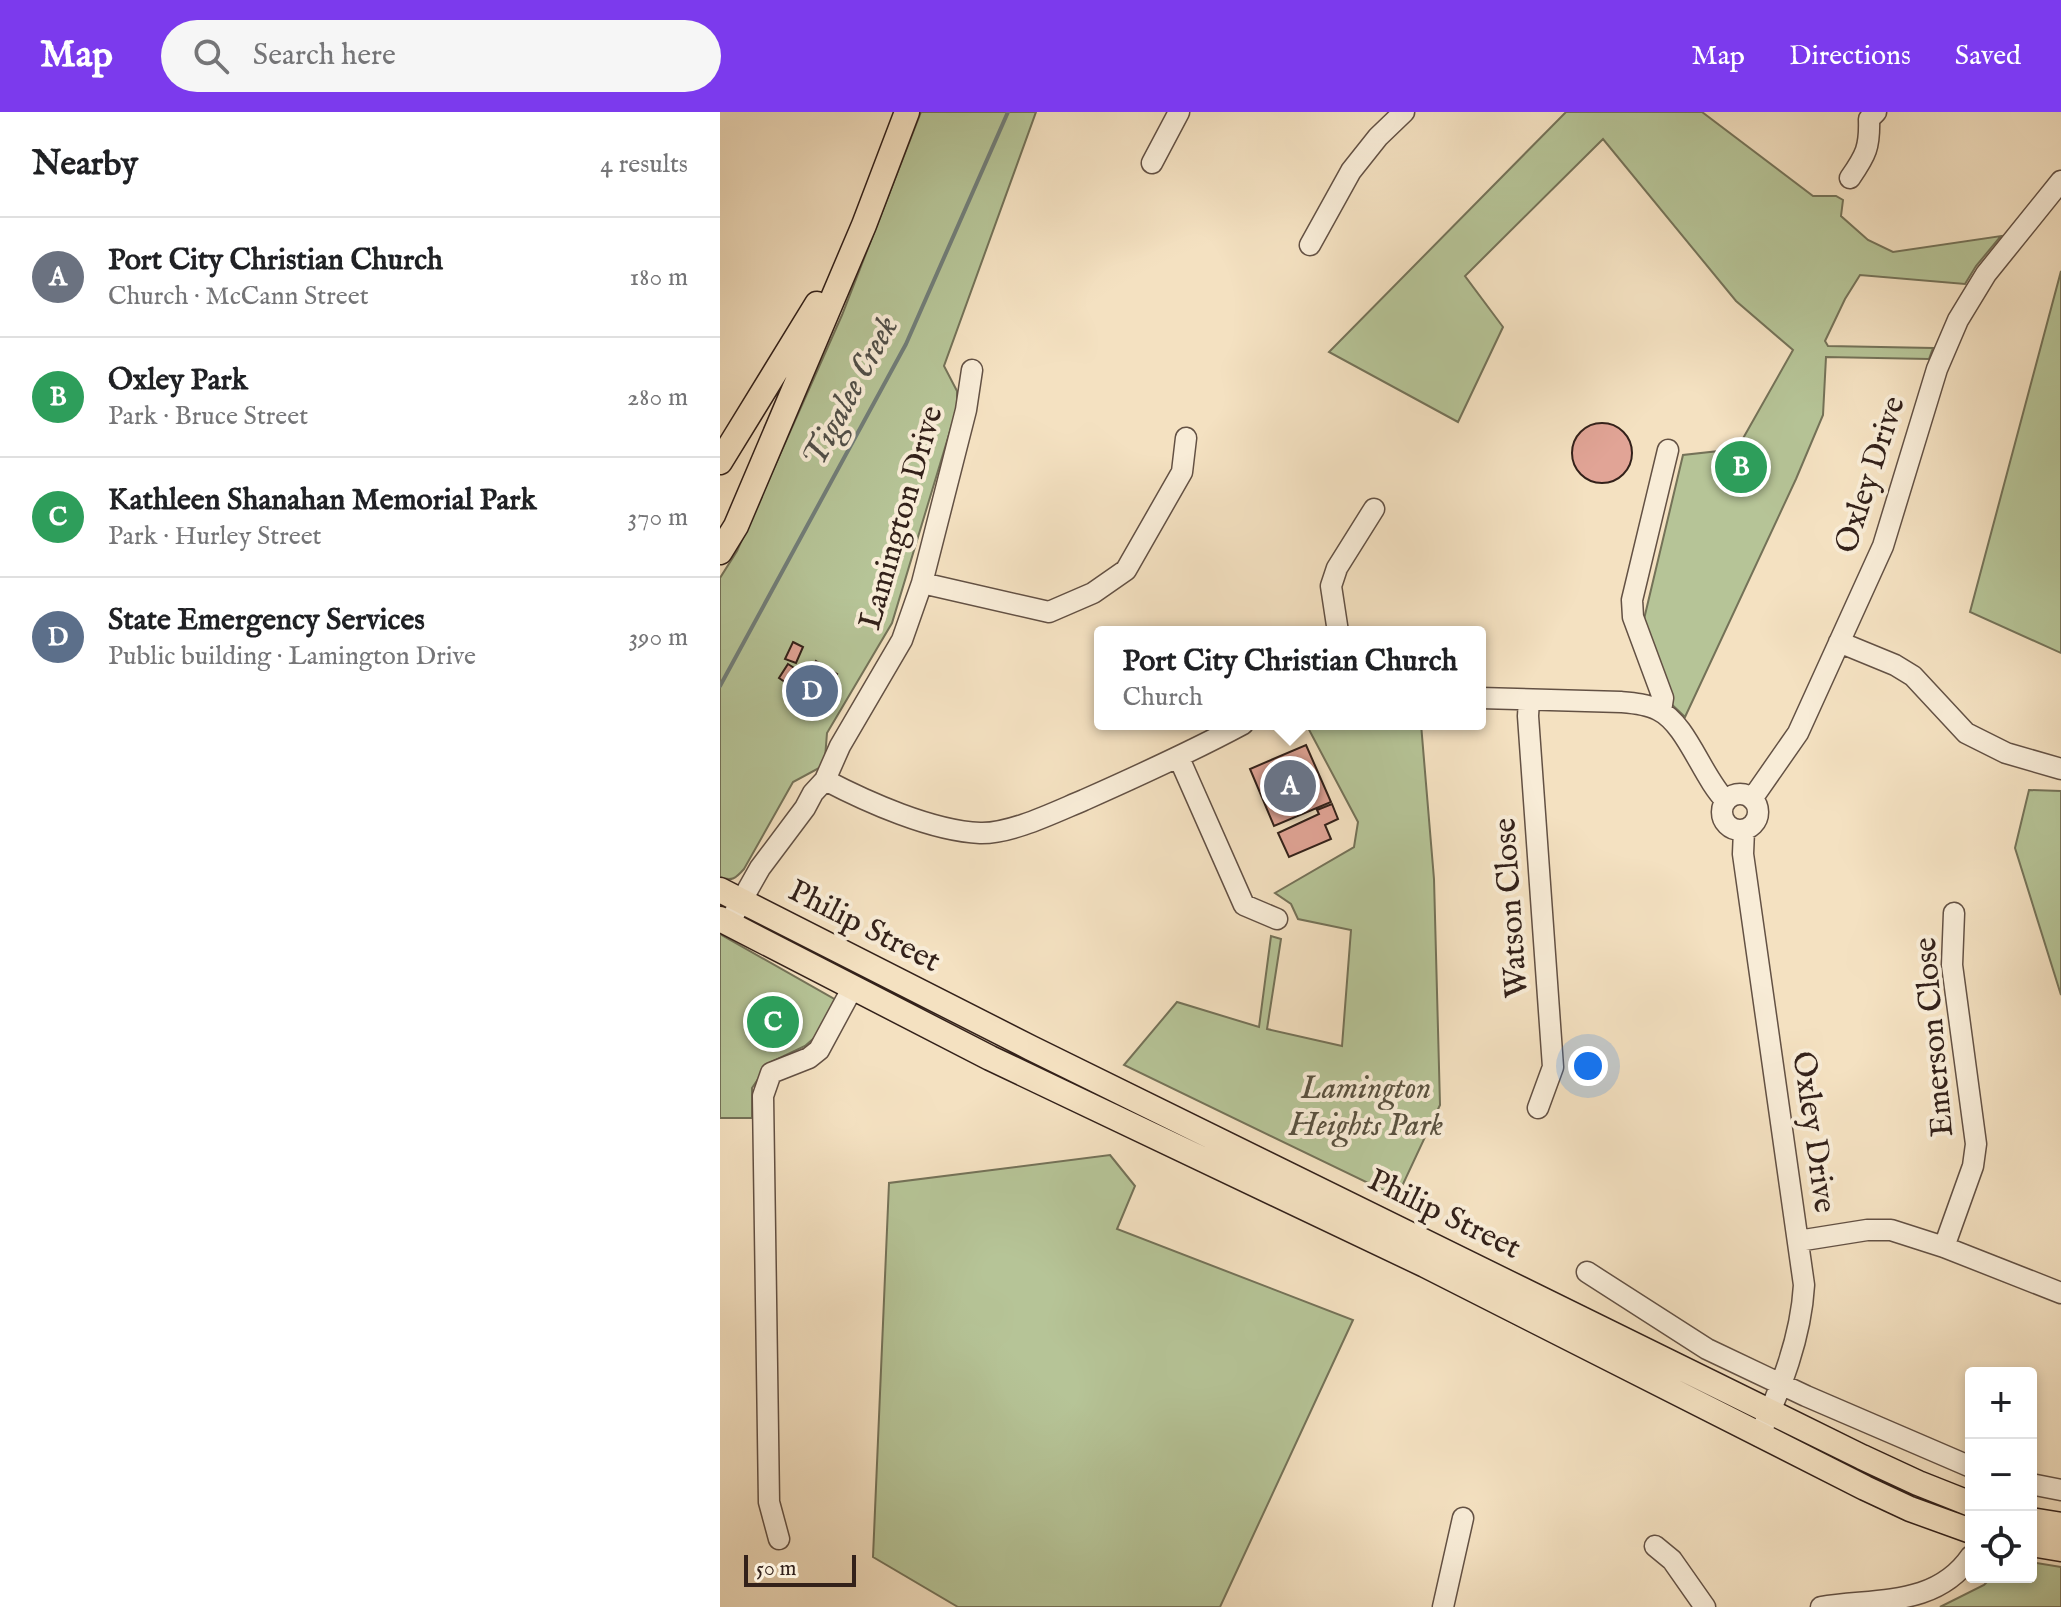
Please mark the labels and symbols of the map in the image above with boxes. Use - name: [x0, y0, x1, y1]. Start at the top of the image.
- water label: Tigalee Creek: [793, 309, 909, 475]
- street label: Oxley Drive: [1826, 391, 1916, 559]
- street label: Lamington Drive: [850, 401, 954, 635]
- pin: B: [1715, 437, 1767, 497]
- pin: D: [786, 661, 838, 721]
- pin: A: [1264, 756, 1316, 816]
- street label: Watson Close: [1485, 817, 1539, 999]
- street label: Philip Street: [781, 871, 947, 983]
- street label: Emerson Close: [1906, 935, 1964, 1139]
- pin: C: [747, 992, 799, 1052]
- your location: [1568, 1046, 1608, 1086]
- street label: Oxley Drive: [1781, 1049, 1845, 1215]
- park label: Lamington Heights Park: [1288, 1069, 1443, 1147]
- street label: Philip Street: [1361, 1160, 1527, 1270]
- scale bar: [744, 1551, 856, 1587]

